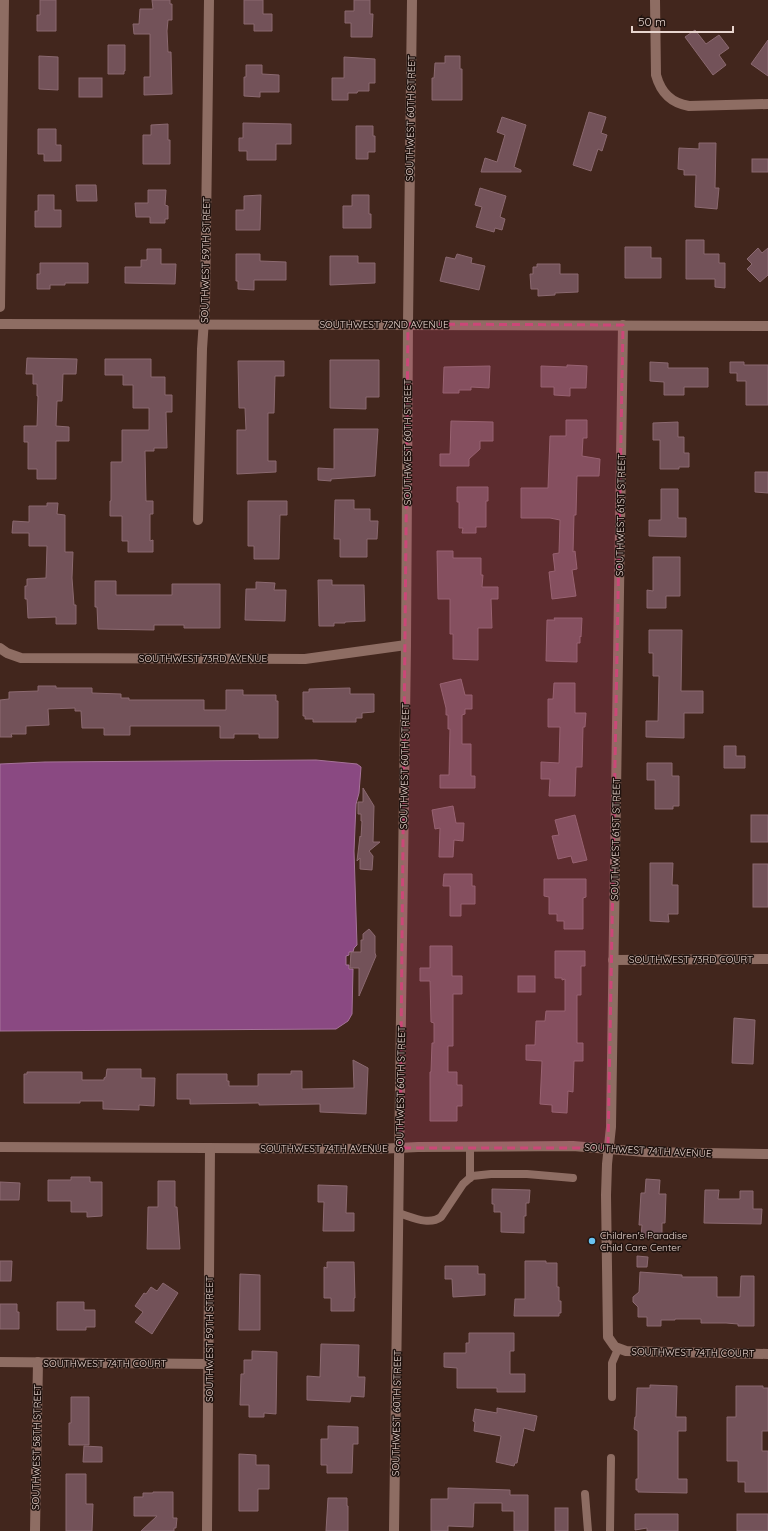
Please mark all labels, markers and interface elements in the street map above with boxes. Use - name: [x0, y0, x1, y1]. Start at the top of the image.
- scale bar: [632, 8, 733, 34]
- text: 50 m: [638, 14, 666, 29]
- street label: SOUTHWEST 60TH STREET: [403, 55, 418, 181]
- street label: SOUTHWEST 59TH STREET: [198, 197, 213, 323]
- street label: SOUTHWEST 72ND AVENUE: [319, 318, 449, 331]
- street label: SOUTHWEST 60TH STREET: [401, 379, 414, 505]
- street label: SOUTHWEST 61ST STREET: [613, 454, 628, 576]
- street label: SOUTHWEST 73RD AVENUE: [139, 652, 267, 665]
- street label: SOUTHWEST 60TH STREET: [397, 703, 412, 829]
- street label: SOUTHWEST 61ST STREET: [608, 778, 623, 900]
- street label: SOUTHWEST 73RD COURT: [629, 953, 753, 966]
- street label: SOUTHWEST 60TH STREET: [393, 1026, 408, 1152]
- street label: SOUTHWEST 74TH AVENUE: [584, 1141, 712, 1160]
- street label: SOUTHWEST 74TH AVENUE: [260, 1142, 388, 1155]
- place label: Children's Paradise Child Care Center: [600, 1229, 688, 1254]
- marker: Children's Paradise Child Care Center: [587, 1236, 597, 1246]
- street label: SOUTHWEST 59TH STREET: [203, 1276, 216, 1402]
- street label: SOUTHWEST 74TH COURT: [631, 1345, 755, 1360]
- street label: SOUTHWEST 60TH STREET: [389, 1350, 404, 1476]
- street label: SOUTHWEST 74TH COURT: [43, 1357, 167, 1370]
- street label: SOUTHWEST 58TH STREET: [29, 1384, 44, 1510]

